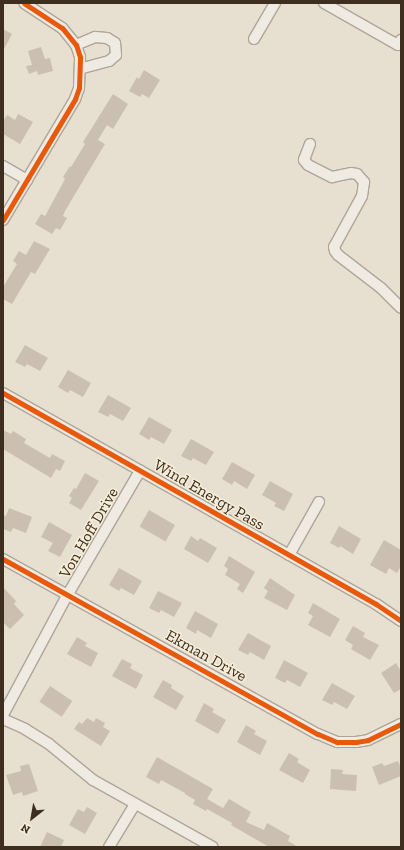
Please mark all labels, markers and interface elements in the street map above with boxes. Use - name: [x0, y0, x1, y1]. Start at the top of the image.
- street label: Wind Energy Pass: [150, 455, 268, 535]
- street label: Von Hoff Drive: [55, 484, 123, 582]
- street label: Ekman Drive: [162, 626, 250, 686]
- north arrow: [12, 798, 52, 838]
- text: N: [19, 821, 32, 836]

